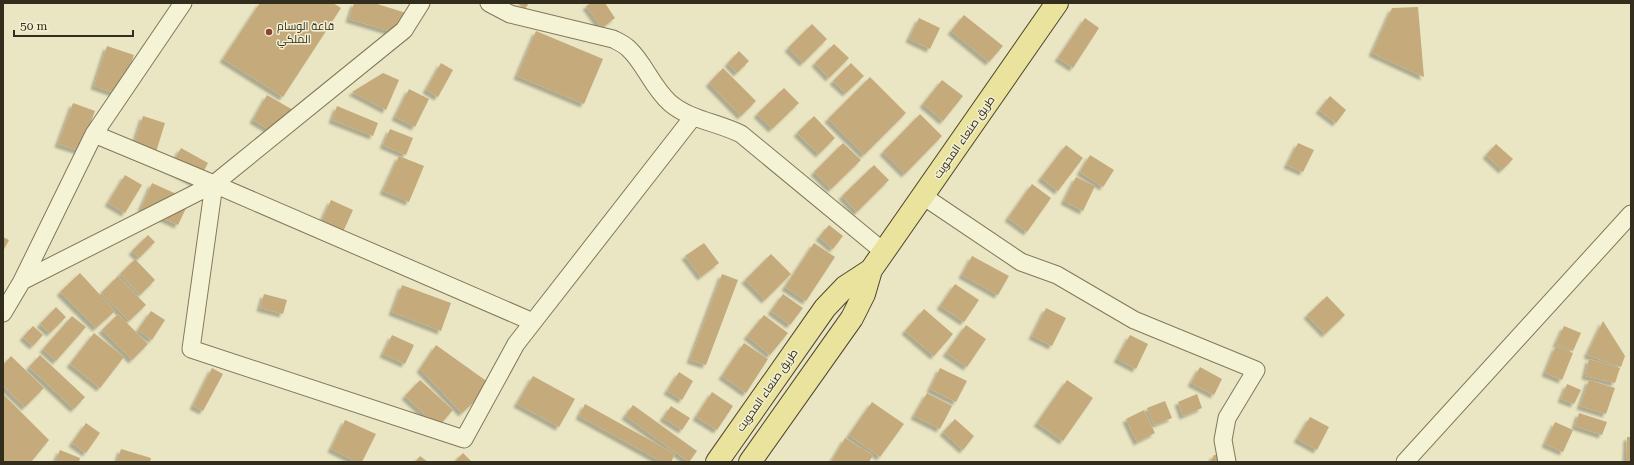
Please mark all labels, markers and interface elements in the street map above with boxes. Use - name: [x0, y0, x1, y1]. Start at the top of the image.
- scale bar: [14, 12, 133, 38]
- text: 50 m: [20, 19, 47, 33]
- place label: قاعة الوسام الملكي: [277, 20, 334, 48]
- marker: قاعة الوسام الملكي: [264, 27, 274, 37]
- street label: طريق صنعاء المحويت: [931, 94, 998, 181]
- street label: طريق صنعاء المحويت: [734, 347, 801, 434]

